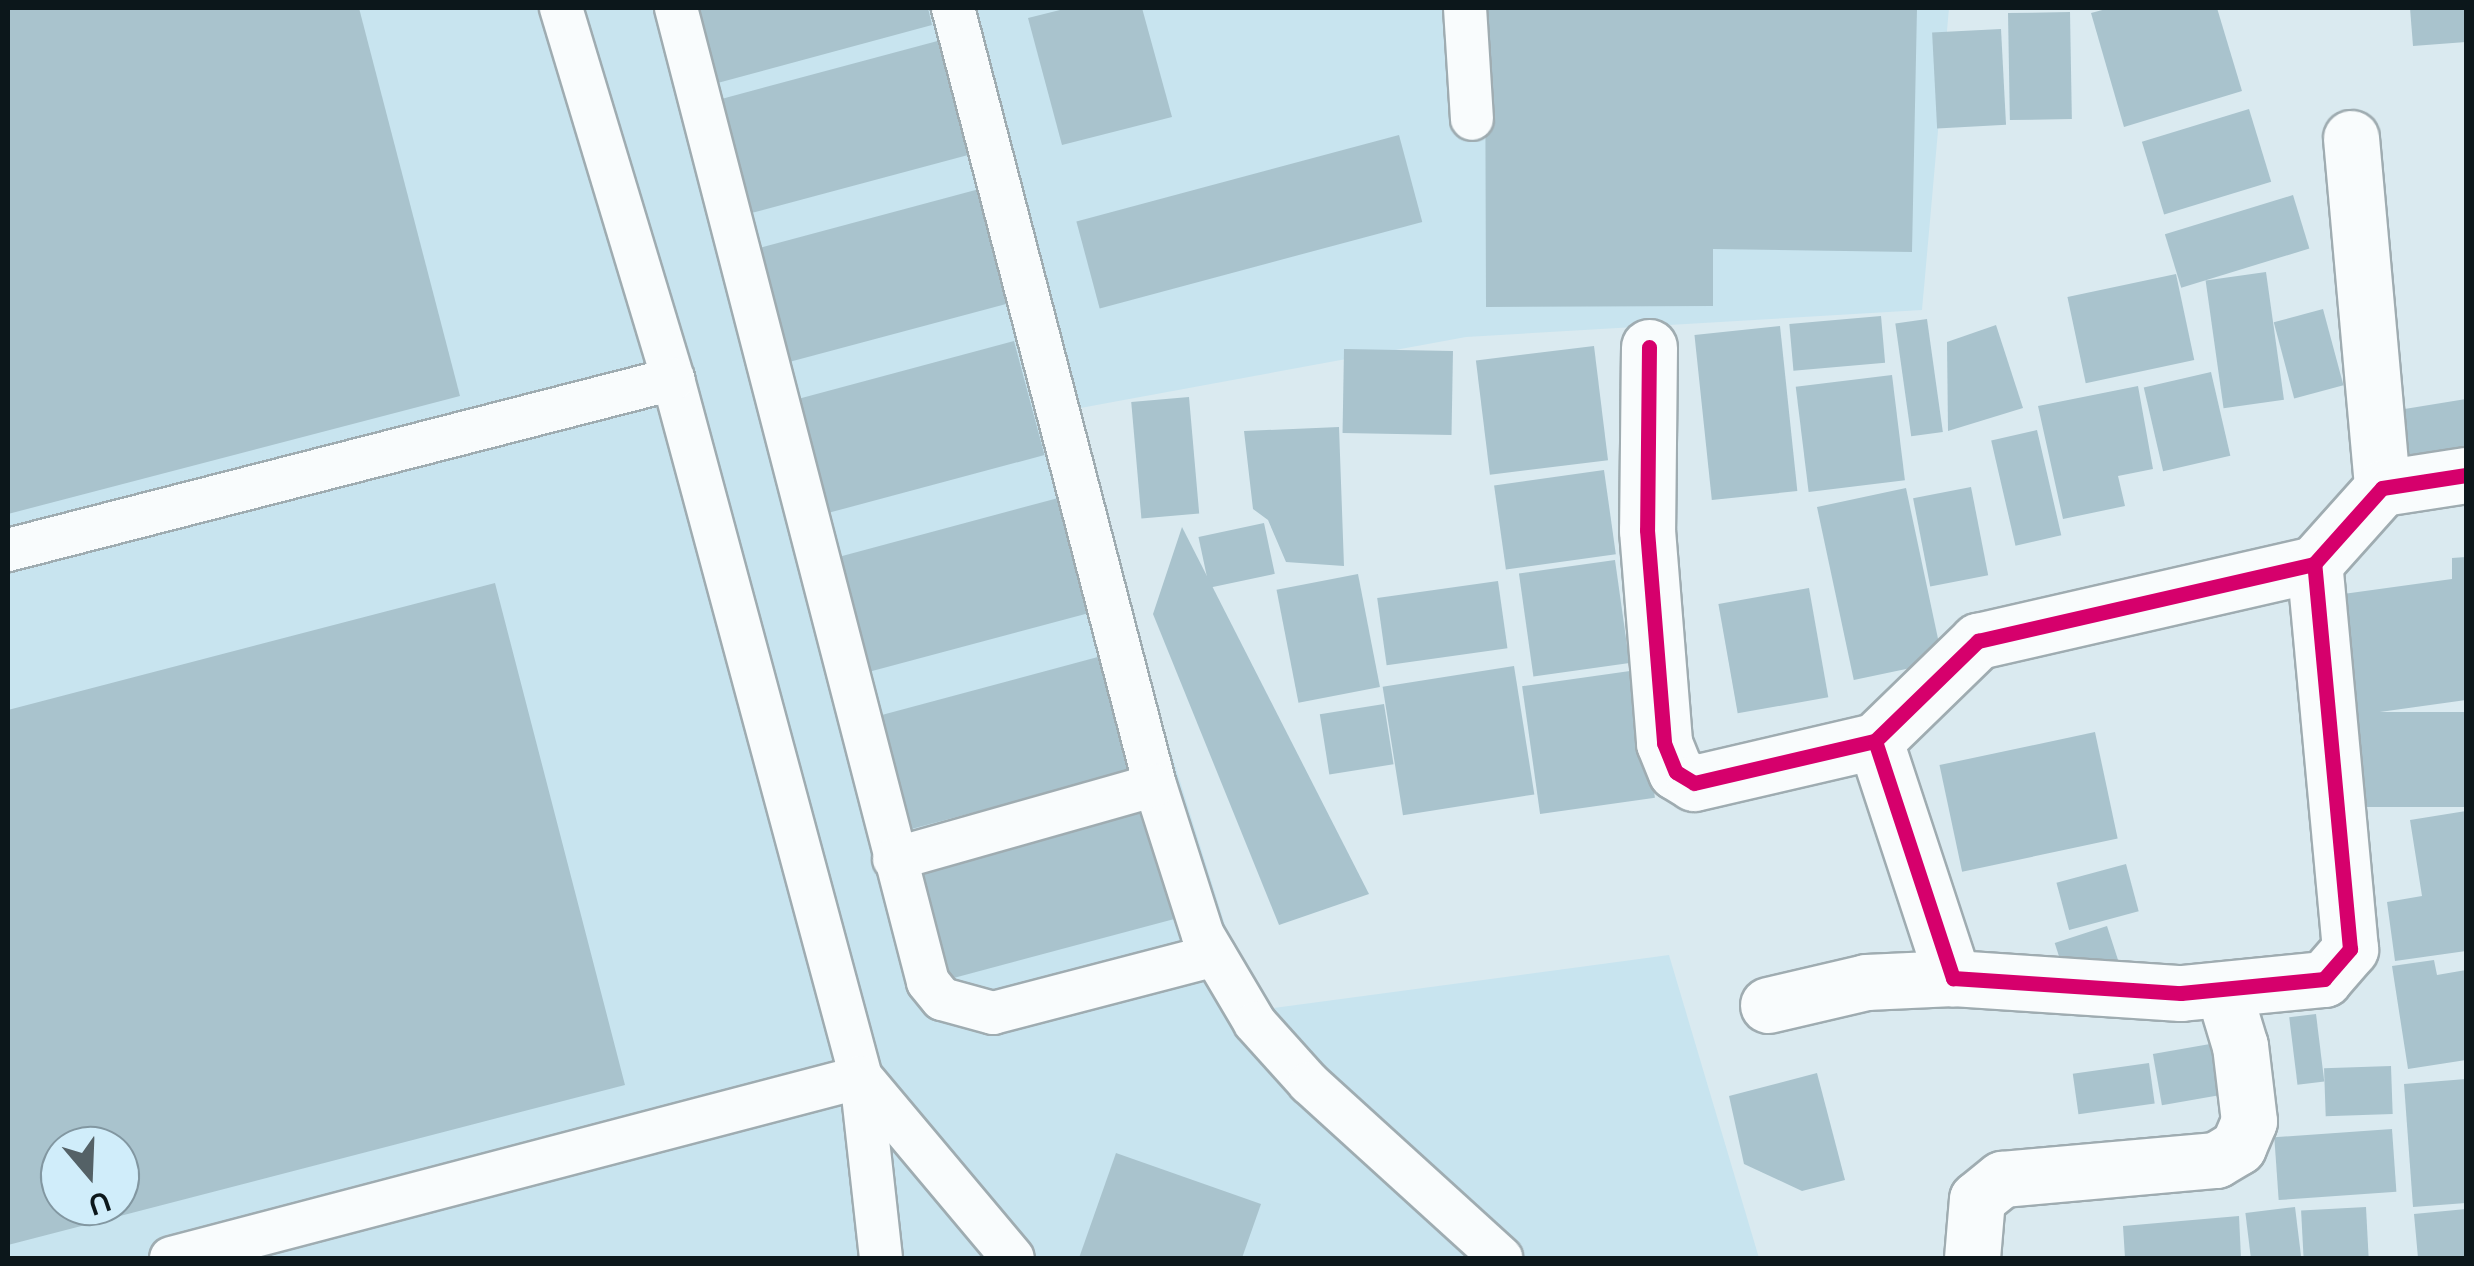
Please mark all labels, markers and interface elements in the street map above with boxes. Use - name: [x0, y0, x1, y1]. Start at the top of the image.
- north arrow: [40, 1126, 140, 1226]
- text: U: [84, 1184, 115, 1222]

